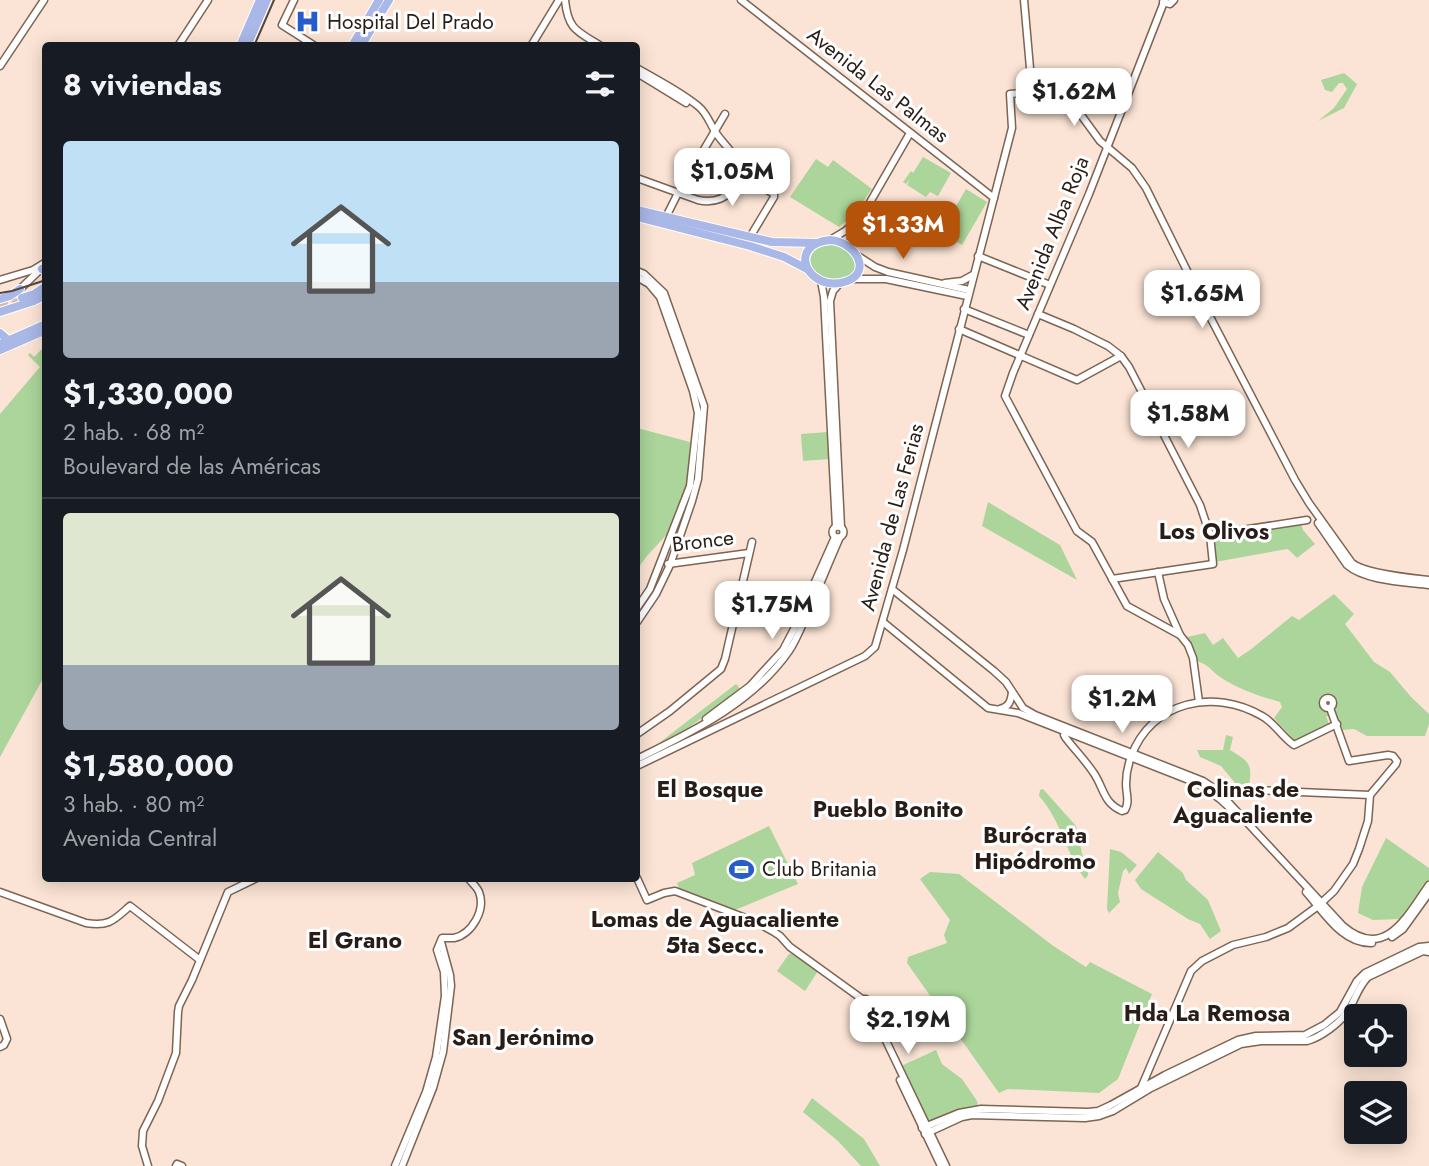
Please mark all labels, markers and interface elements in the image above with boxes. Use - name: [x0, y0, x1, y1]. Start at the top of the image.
- place label: Hospital Del Prado: [327, 7, 494, 37]
- hospital icon: Hospital Del Prado: [293, 8, 321, 36]
- street label: Avenida Las Palmas: [801, 20, 955, 150]
- text: 8 viviendas: [63, 63, 222, 106]
- icon: filters: [581, 65, 619, 103]
- pin: $1.62M: [1017, 68, 1131, 128]
- text: $1.62M: [1032, 74, 1116, 108]
- pin: $1.05M: [675, 148, 789, 208]
- street label: Avenida Alba Roja: [1008, 152, 1096, 314]
- text: $1.05M: [690, 154, 774, 188]
- icon: home: [278, 186, 404, 312]
- pin: $1.33M: [846, 202, 960, 261]
- text: $1.33M: [862, 207, 944, 241]
- pin: $1.65M: [1145, 270, 1259, 330]
- text: $1.65M: [1160, 276, 1244, 310]
- text: $1,330,000: [63, 372, 233, 415]
- pin: $1.58M: [1131, 391, 1245, 450]
- text: $1.58M: [1146, 396, 1230, 430]
- text: 2 hab. · 68 m²: [63, 415, 204, 449]
- street label: Avenida de Las Ferias: [853, 420, 931, 614]
- text: Boulevard de las Américas: [63, 449, 321, 483]
- district label: Los Olivos: [1159, 514, 1269, 548]
- street label: Bronce: [670, 522, 736, 560]
- icon: home: [278, 558, 404, 684]
- pin: $1.75M: [715, 582, 829, 641]
- text: $1.75M: [731, 587, 813, 621]
- pin: $1.2M: [1073, 676, 1171, 735]
- text: $1.2M: [1088, 681, 1157, 715]
- text: $1,580,000: [63, 744, 234, 787]
- district label: El Bosque: [657, 772, 763, 806]
- district label: Colinas de Aguacaliente: [1172, 772, 1313, 832]
- text: 3 hab. · 80 m²: [63, 787, 204, 821]
- district label: Pueblo Bonito: [813, 792, 963, 826]
- district label: Burócrata Hipódromo: [974, 818, 1096, 878]
- text: Avenida Central: [63, 821, 217, 855]
- place label: Club Britania: [762, 854, 877, 884]
- sports icon: Club Britania: [728, 855, 756, 883]
- district label: Lomas de Aguacaliente 5ta Secc.: [591, 902, 839, 962]
- district label: El Grano: [308, 923, 402, 957]
- pin: $2.19M: [851, 996, 965, 1056]
- district label: Hda La Remosa: [1124, 996, 1290, 1030]
- text: $2.19M: [866, 1002, 950, 1036]
- map controls: [1344, 1004, 1407, 1144]
- button: locate: [1344, 1004, 1407, 1067]
- district label: San Jerónimo: [452, 1020, 594, 1054]
- button: layers: [1344, 1081, 1407, 1144]

